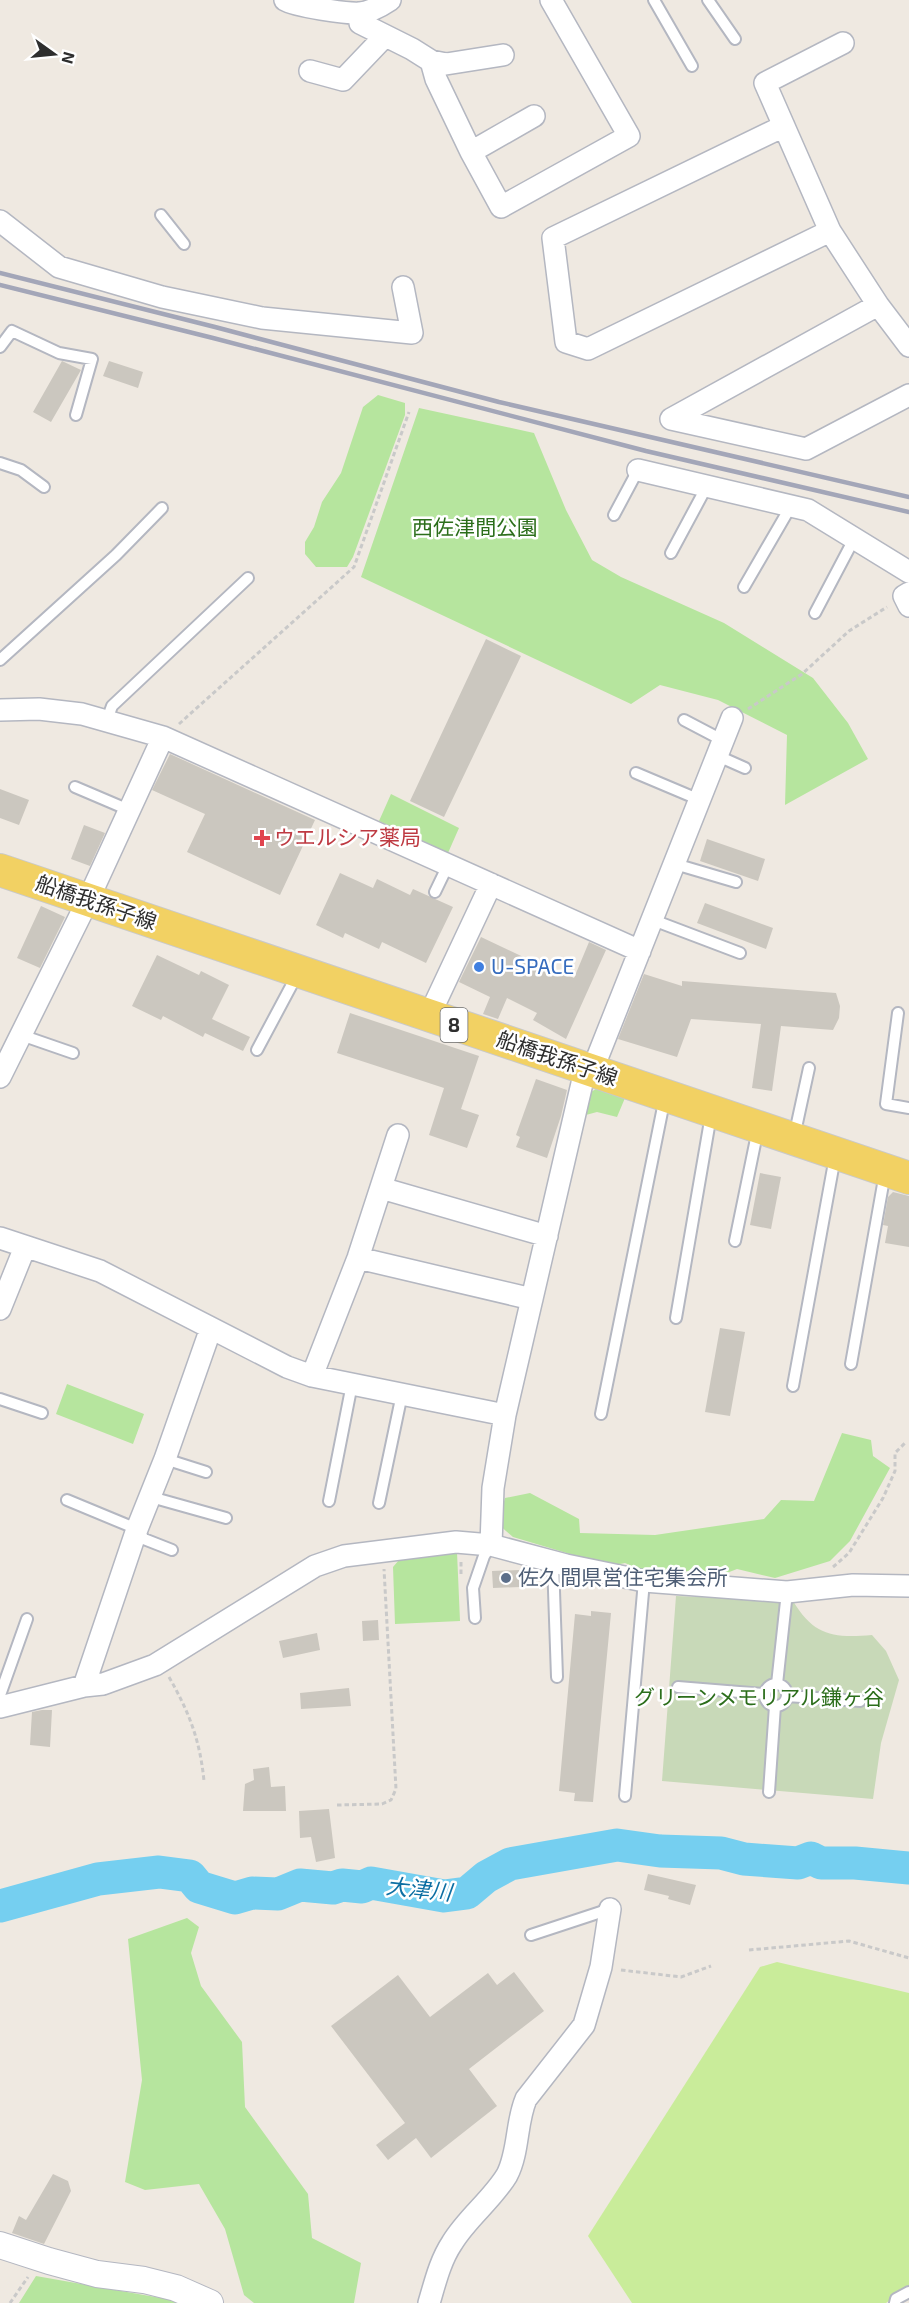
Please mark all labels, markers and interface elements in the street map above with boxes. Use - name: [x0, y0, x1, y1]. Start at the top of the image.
- north arrow: [24, 24, 84, 84]
- text: N: [58, 50, 80, 66]
- park label: 西佐津間公園: [412, 514, 538, 539]
- place label: ウエルシア薬局: [274, 824, 421, 849]
- marker: ウエルシア薬局: [255, 831, 269, 845]
- street label: 船橋我孫子線: [33, 869, 160, 934]
- place label: U-SPACE: [491, 953, 574, 978]
- marker: U-SPACE: [472, 960, 486, 974]
- road number: 8: [440, 1008, 468, 1042]
- street label: 船橋我孫子線: [494, 1025, 621, 1090]
- place label: 佐久間県営住宅集会所: [518, 1564, 728, 1589]
- marker: 佐久間県営住宅集会所: [499, 1571, 513, 1585]
- park label: グリーンメモリアル鎌ヶ谷: [634, 1684, 884, 1709]
- water label: 大津川: [385, 1872, 455, 1905]

